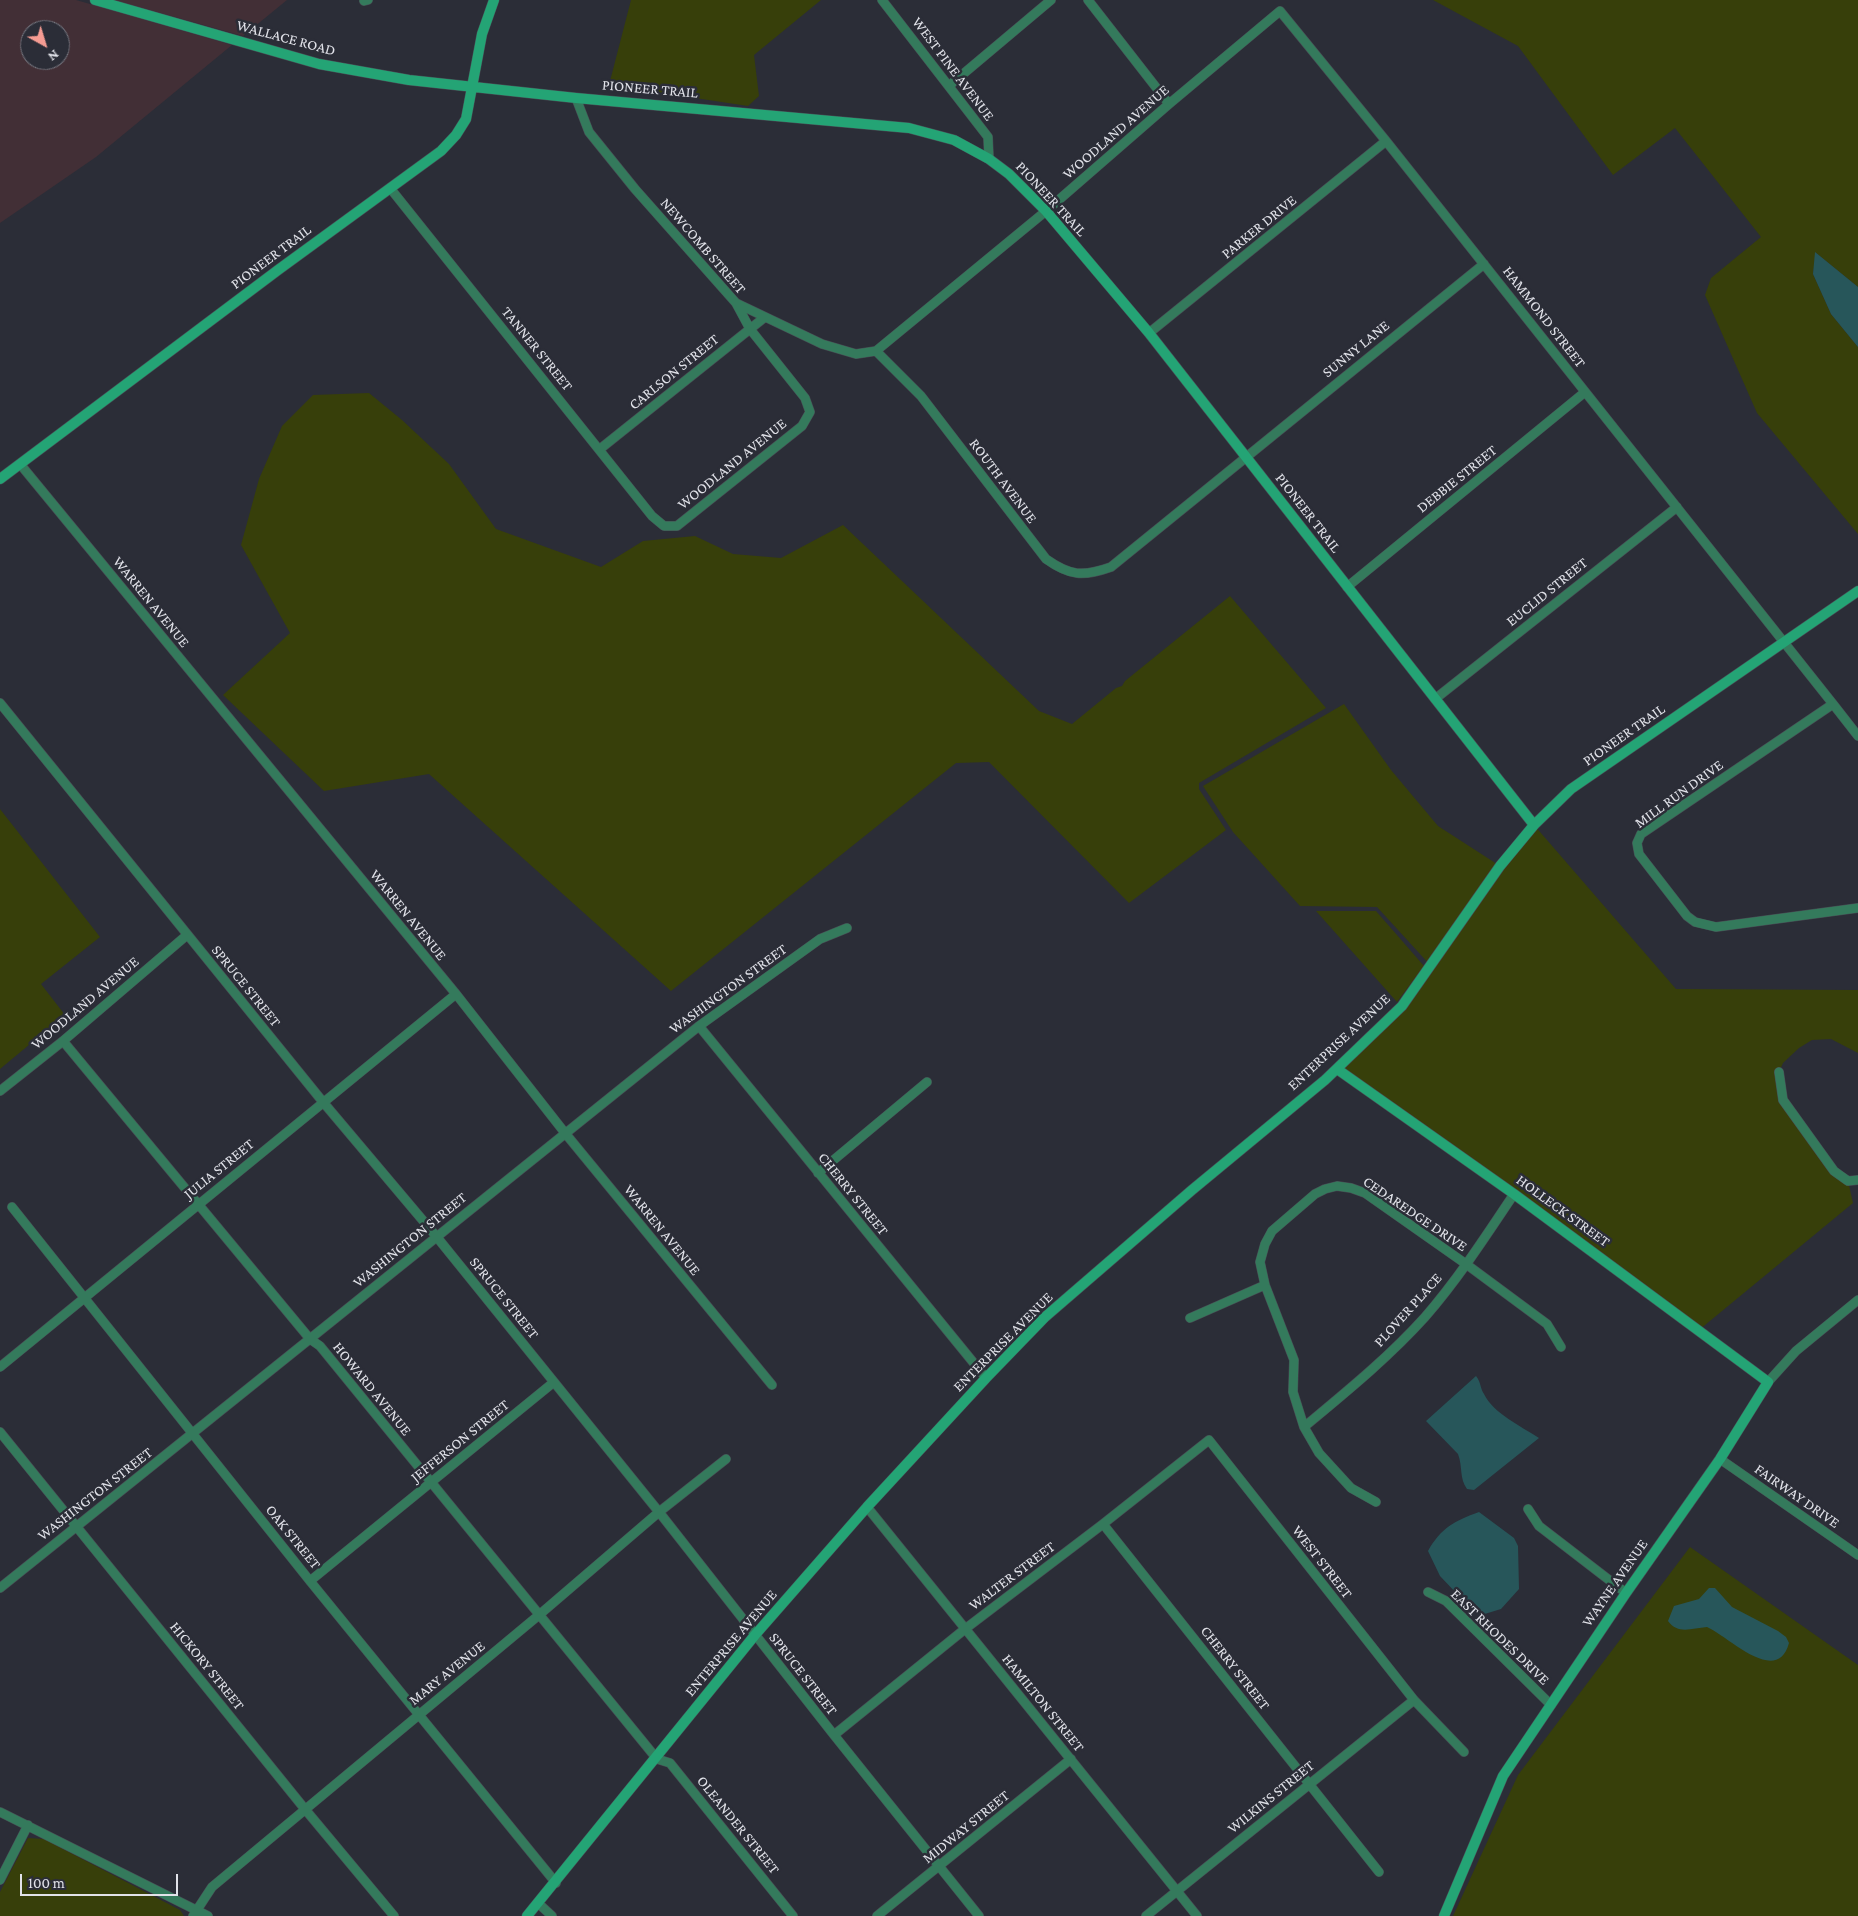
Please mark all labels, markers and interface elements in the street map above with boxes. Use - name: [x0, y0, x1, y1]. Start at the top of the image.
- street label: WEST PINE AVENUE: [908, 13, 998, 125]
- street label: WALLACE ROAD: [235, 16, 337, 60]
- north arrow: [20, 20, 70, 70]
- text: N: [45, 47, 63, 65]
- street label: PIONEER TRAIL: [601, 76, 699, 102]
- street label: WOODLAND AVENUE: [1059, 81, 1173, 183]
- street label: PIONEER TRAIL: [1012, 158, 1090, 240]
- street label: PARKER DRIVE: [1218, 191, 1300, 263]
- street label: NEWCOMB STREET: [656, 194, 750, 298]
- street label: PIONEER TRAIL: [227, 221, 315, 293]
- street label: HAMMOND STREET: [1499, 263, 1589, 371]
- street label: TANNER STREET: [498, 303, 576, 395]
- street label: SUNNY LANE: [1319, 316, 1393, 382]
- street label: CARLSON STREET: [625, 330, 723, 414]
- street label: WOODLAND AVENUE: [674, 415, 790, 513]
- street label: ROUTH AVENUE: [965, 435, 1041, 527]
- street label: DEBBIE STREET: [1413, 441, 1501, 517]
- street label: PIONEER TRAIL: [1271, 470, 1345, 556]
- street label: WARREN AVENUE: [109, 553, 193, 651]
- street label: EUCLID STREET: [1503, 554, 1591, 630]
- street label: PIONEER TRAIL: [1580, 700, 1668, 770]
- street label: MILL RUN DRIVE: [1631, 756, 1727, 832]
- street label: WARREN AVENUE: [366, 866, 450, 964]
- street label: WASHINGTON STREET: [666, 940, 790, 1038]
- street label: SPRUCE STREET: [208, 941, 284, 1031]
- street label: WOODLAND AVENUE: [27, 953, 143, 1053]
- street label: ENTERPRISE AVENUE: [1284, 990, 1394, 1094]
- street label: JULIA STREET: [180, 1135, 258, 1203]
- street label: CHERRY STREET: [814, 1149, 892, 1239]
- street label: HOLLECK STREET: [1513, 1171, 1613, 1251]
- street label: CEDAREDGE DRIVE: [1359, 1172, 1471, 1256]
- street label: WARREN AVENUE: [620, 1181, 704, 1279]
- street label: WASHINGTON STREET: [350, 1189, 470, 1291]
- street label: SPRUCE STREET: [466, 1253, 542, 1343]
- street label: PLOVER PLACE: [1370, 1269, 1446, 1351]
- street label: ENTERPRISE AVENUE: [949, 1288, 1057, 1396]
- street label: HOWARD AVENUE: [329, 1339, 415, 1439]
- street label: JEFFERSON STREET: [407, 1396, 513, 1486]
- street label: WASHINGTON STREET: [34, 1443, 156, 1545]
- street label: FAIRWAY DRIVE: [1751, 1460, 1843, 1532]
- street label: OAK STREET: [262, 1501, 324, 1573]
- street label: WEST STREET: [1288, 1522, 1356, 1602]
- street label: WAYNE AVENUE: [1578, 1536, 1652, 1630]
- street label: WALTER STREET: [965, 1538, 1059, 1614]
- street label: EAST RHODES DRIVE: [1447, 1585, 1553, 1689]
- street label: ENTERPRISE AVENUE: [681, 1586, 781, 1700]
- street label: HICKORY STREET: [166, 1618, 248, 1714]
- street label: CHERRY STREET: [1197, 1622, 1273, 1714]
- street label: SPRUCE STREET: [765, 1629, 841, 1719]
- street label: MARY AVENUE: [405, 1637, 489, 1709]
- street label: HAMILTON STREET: [998, 1651, 1088, 1755]
- street label: WILKINS STREET: [1224, 1756, 1318, 1838]
- street label: OLEANDER STREET: [693, 1772, 783, 1878]
- street label: MIDWAY STREET: [919, 1786, 1013, 1868]
- scale bar: [22, 1864, 180, 1896]
- text: 100 m: [28, 1875, 65, 1891]

